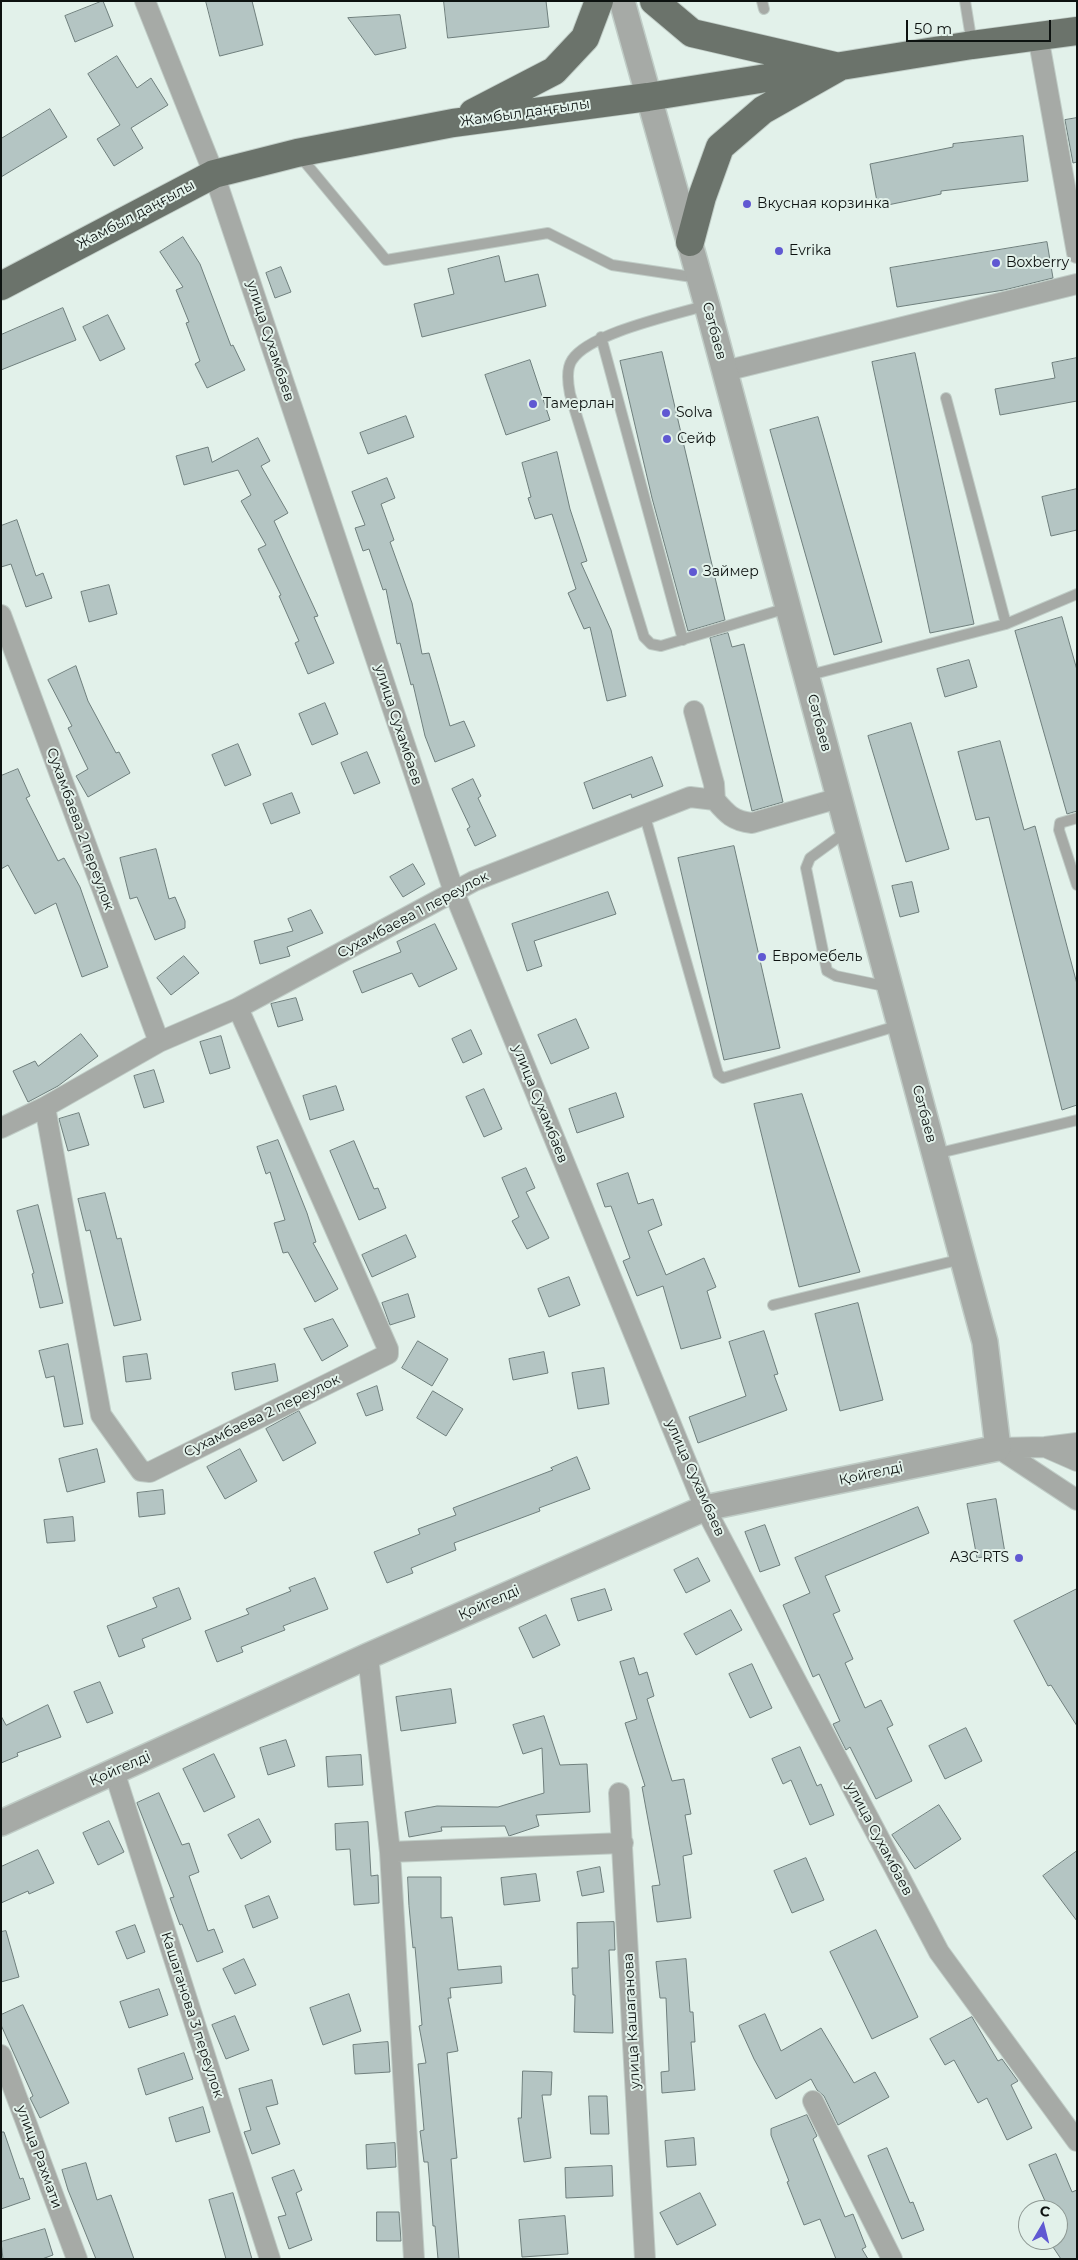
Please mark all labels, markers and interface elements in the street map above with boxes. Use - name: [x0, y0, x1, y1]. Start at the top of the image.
- scale bar: [908, 10, 1053, 42]
- text: 50 m: [914, 19, 952, 38]
- street label: Жамбыл даңғылы: [459, 96, 591, 130]
- street label: Жамбыл даңғылы: [74, 177, 198, 253]
- place label: Вкусная корзинка: [757, 196, 890, 212]
- marker: Вкусная корзинка: [741, 198, 753, 210]
- place label: Evrika: [789, 243, 832, 259]
- marker: Evrika: [773, 245, 785, 257]
- place label: Boxberry: [1006, 255, 1069, 271]
- marker: Boxberry: [990, 257, 1002, 269]
- street label: улица Сухамбаев: [243, 279, 297, 403]
- street label: Сәтбаев: [698, 300, 730, 362]
- place label: Тамерлан: [543, 396, 615, 412]
- marker: Тамерлан: [527, 398, 539, 410]
- place label: Solva: [676, 405, 713, 421]
- marker: Solva: [660, 407, 672, 419]
- place label: Сейф: [677, 431, 716, 447]
- marker: Сейф: [661, 433, 673, 445]
- place label: Займер: [703, 564, 759, 580]
- marker: Займер: [687, 566, 699, 578]
- street label: улица Сухамбаев: [371, 663, 425, 787]
- street label: Сәтбаев: [803, 692, 835, 754]
- street label: Сухамбаева 2 переулок: [43, 746, 117, 912]
- street label: Сухамбаева 1 переулок: [335, 868, 491, 962]
- place label: Евромебель: [772, 949, 862, 965]
- marker: Евромебель: [756, 951, 768, 963]
- street label: улица Сухамбаев: [509, 1042, 571, 1166]
- street label: Сәтбаев: [908, 1083, 940, 1145]
- street label: Сухамбаева 2 переулок: [181, 1371, 343, 1461]
- street label: улица Сухамбаев: [662, 1417, 728, 1539]
- street label: Қойгелді: [837, 1459, 905, 1489]
- place label: АЗС RTS: [950, 1550, 1009, 1566]
- marker: АЗС RTS: [1013, 1552, 1025, 1564]
- street label: Қойгелді: [456, 1582, 522, 1624]
- street label: Қойгелді: [87, 1748, 153, 1790]
- street label: улица Сухамбаев: [842, 1779, 916, 1899]
- street label: Кашаганова 3 переулок: [157, 1930, 227, 2100]
- street label: улица Кашаганова: [620, 1953, 644, 2089]
- street label: улица Рахмати: [13, 2103, 65, 2211]
- north arrow: [1018, 2200, 1068, 2250]
- text: С: [1039, 2202, 1051, 2221]

